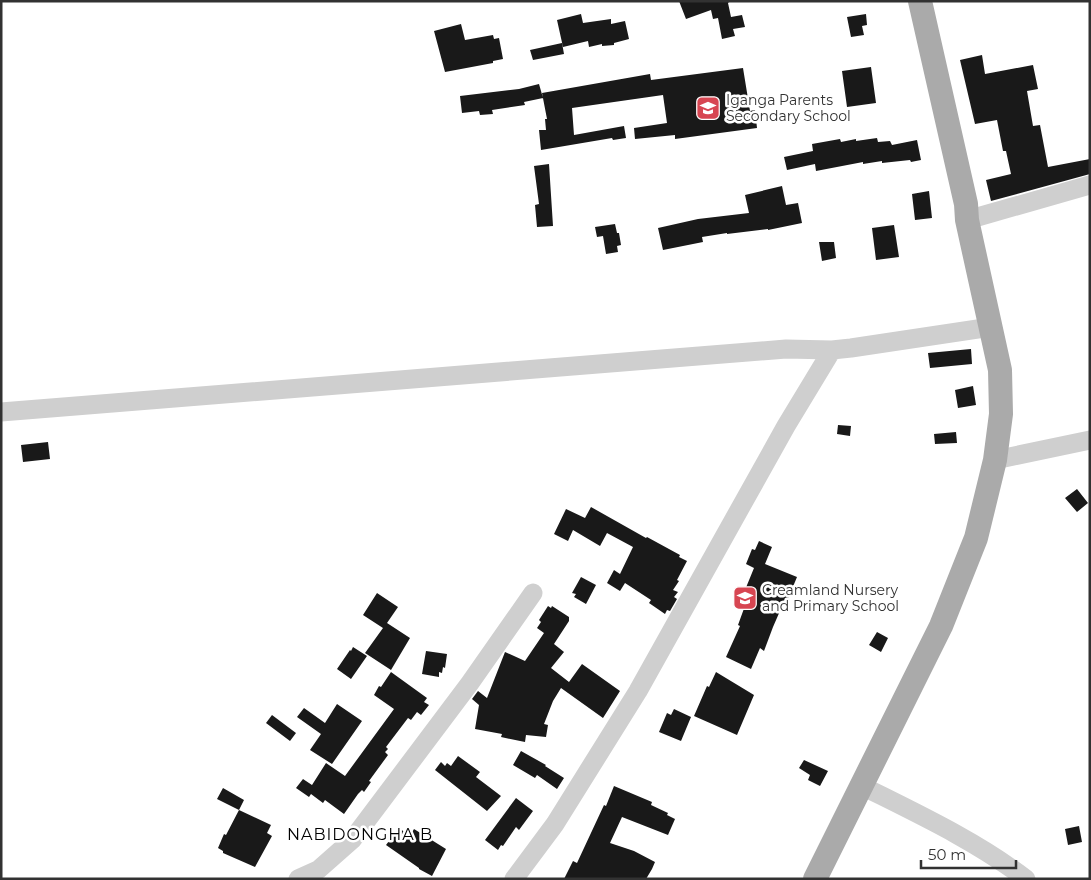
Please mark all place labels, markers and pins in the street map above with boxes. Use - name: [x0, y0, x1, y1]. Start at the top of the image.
- place label: Iganga Parents Secondary School: [726, 91, 851, 125]
- school or university icon: Iganga Parents Secondary School: [695, 95, 721, 121]
- place label: Creamland Nursery and Primary School: [762, 581, 899, 615]
- school or university icon: Creamland Nursery and Primary School: [732, 585, 758, 611]

